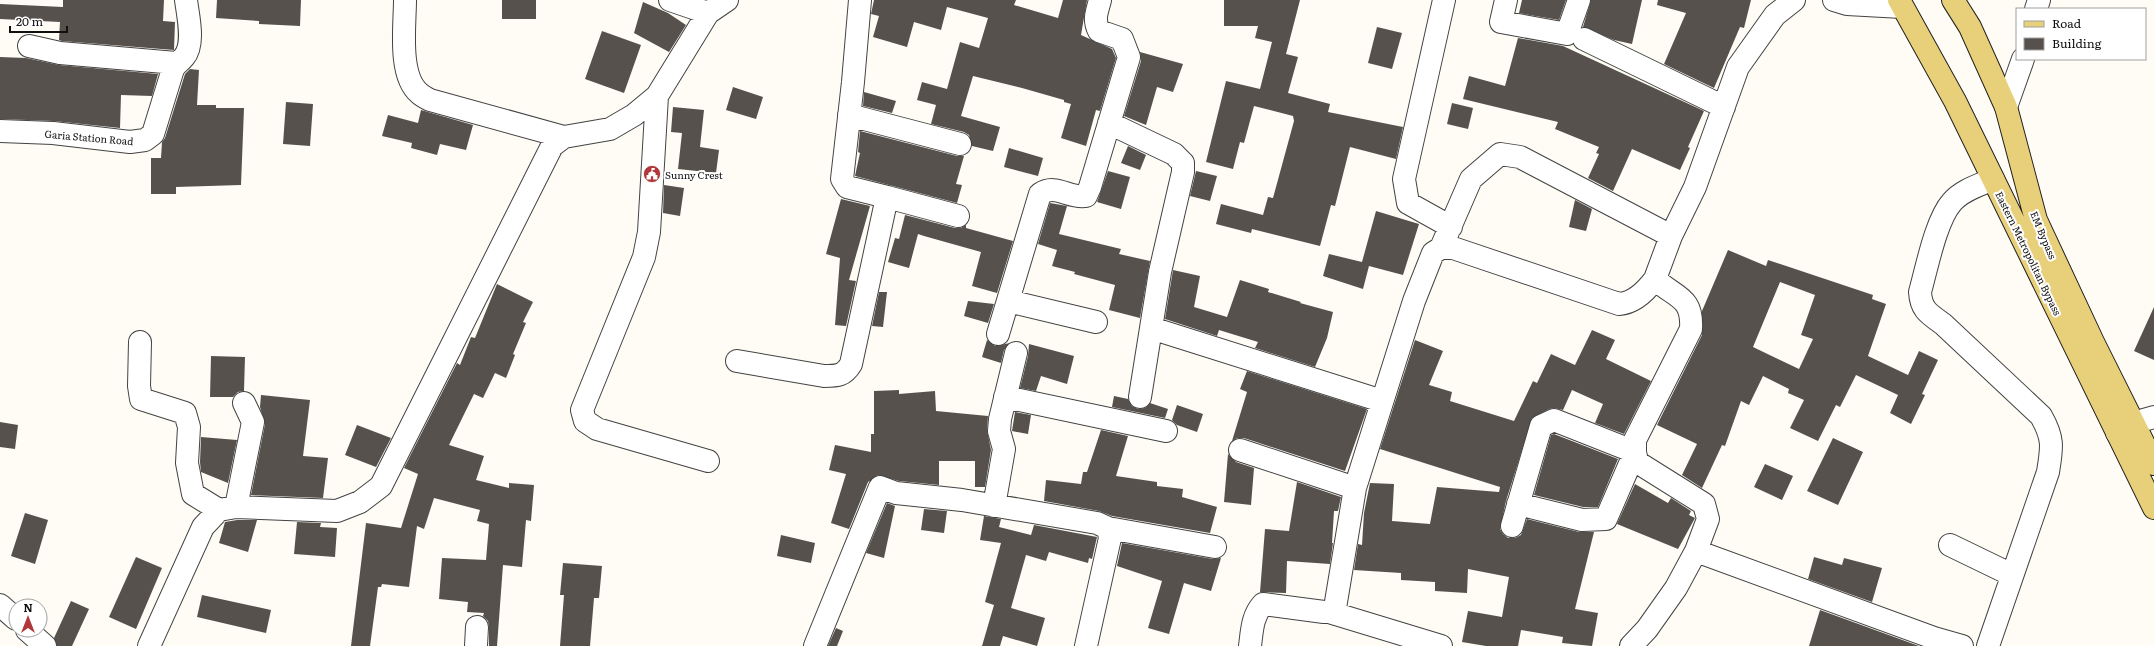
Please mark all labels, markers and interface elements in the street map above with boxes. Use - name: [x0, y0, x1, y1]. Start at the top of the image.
- scale bar: [10, 8, 67, 34]
- legend: [2016, 8, 2146, 60]
- text: 20 m: [16, 12, 43, 30]
- text: Road: [2052, 14, 2082, 32]
- text: Building: [2052, 34, 2102, 52]
- street label: Garia Station Road: [44, 126, 134, 148]
- public building icon: Sunny Crest: [642, 164, 662, 184]
- place label: Sunny Crest: [665, 167, 723, 182]
- street label: Eastern Metropolitan Bypass: [1992, 188, 2066, 318]
- street label: EM Bypass: [2027, 209, 2061, 262]
- north arrow: [8, 598, 48, 638]
- text: N: [23, 599, 33, 615]

